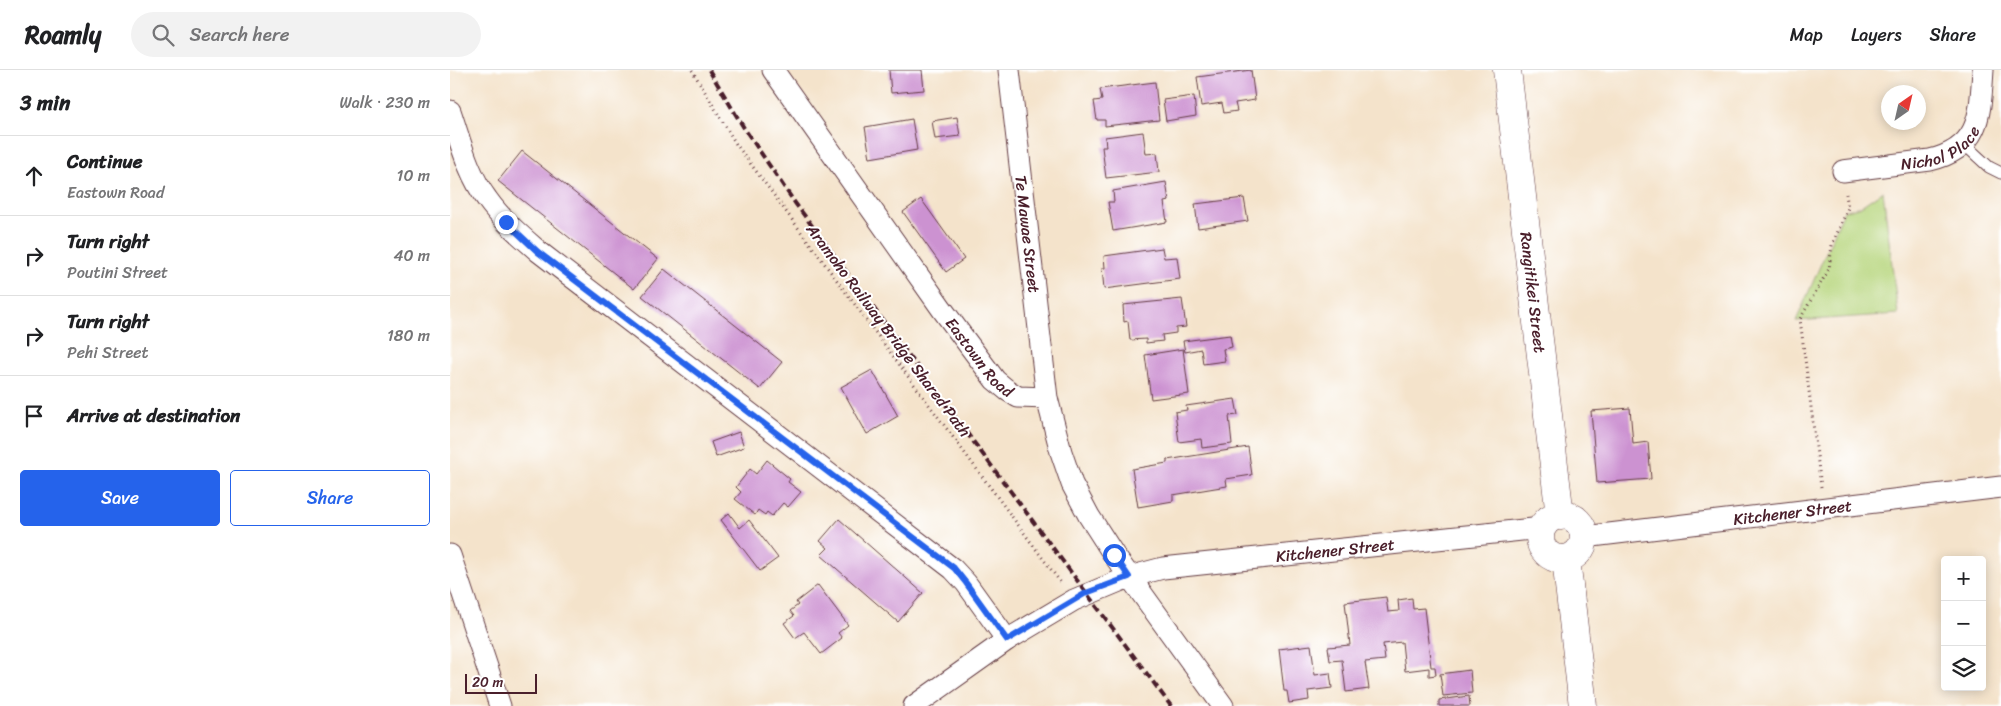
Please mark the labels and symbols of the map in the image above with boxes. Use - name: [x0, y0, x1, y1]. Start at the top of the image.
- north arrow: [1881, 85, 1926, 130]
- street label: Nichol Place: [1899, 121, 1988, 179]
- street label: Te Mawae Street: [1006, 174, 1049, 294]
- route end: [495, 211, 518, 234]
- street label: Aramoho Railway Bridge Shared Path: [798, 217, 979, 443]
- street label: Rangitikei Street: [1511, 230, 1555, 355]
- street label: Eastown Road: [937, 311, 1021, 407]
- street label: Kitchener Street: [1732, 491, 1854, 534]
- street label: Kitchener Street: [1274, 530, 1396, 571]
- route start: [1103, 544, 1126, 567]
- scale bar: [465, 671, 538, 694]

